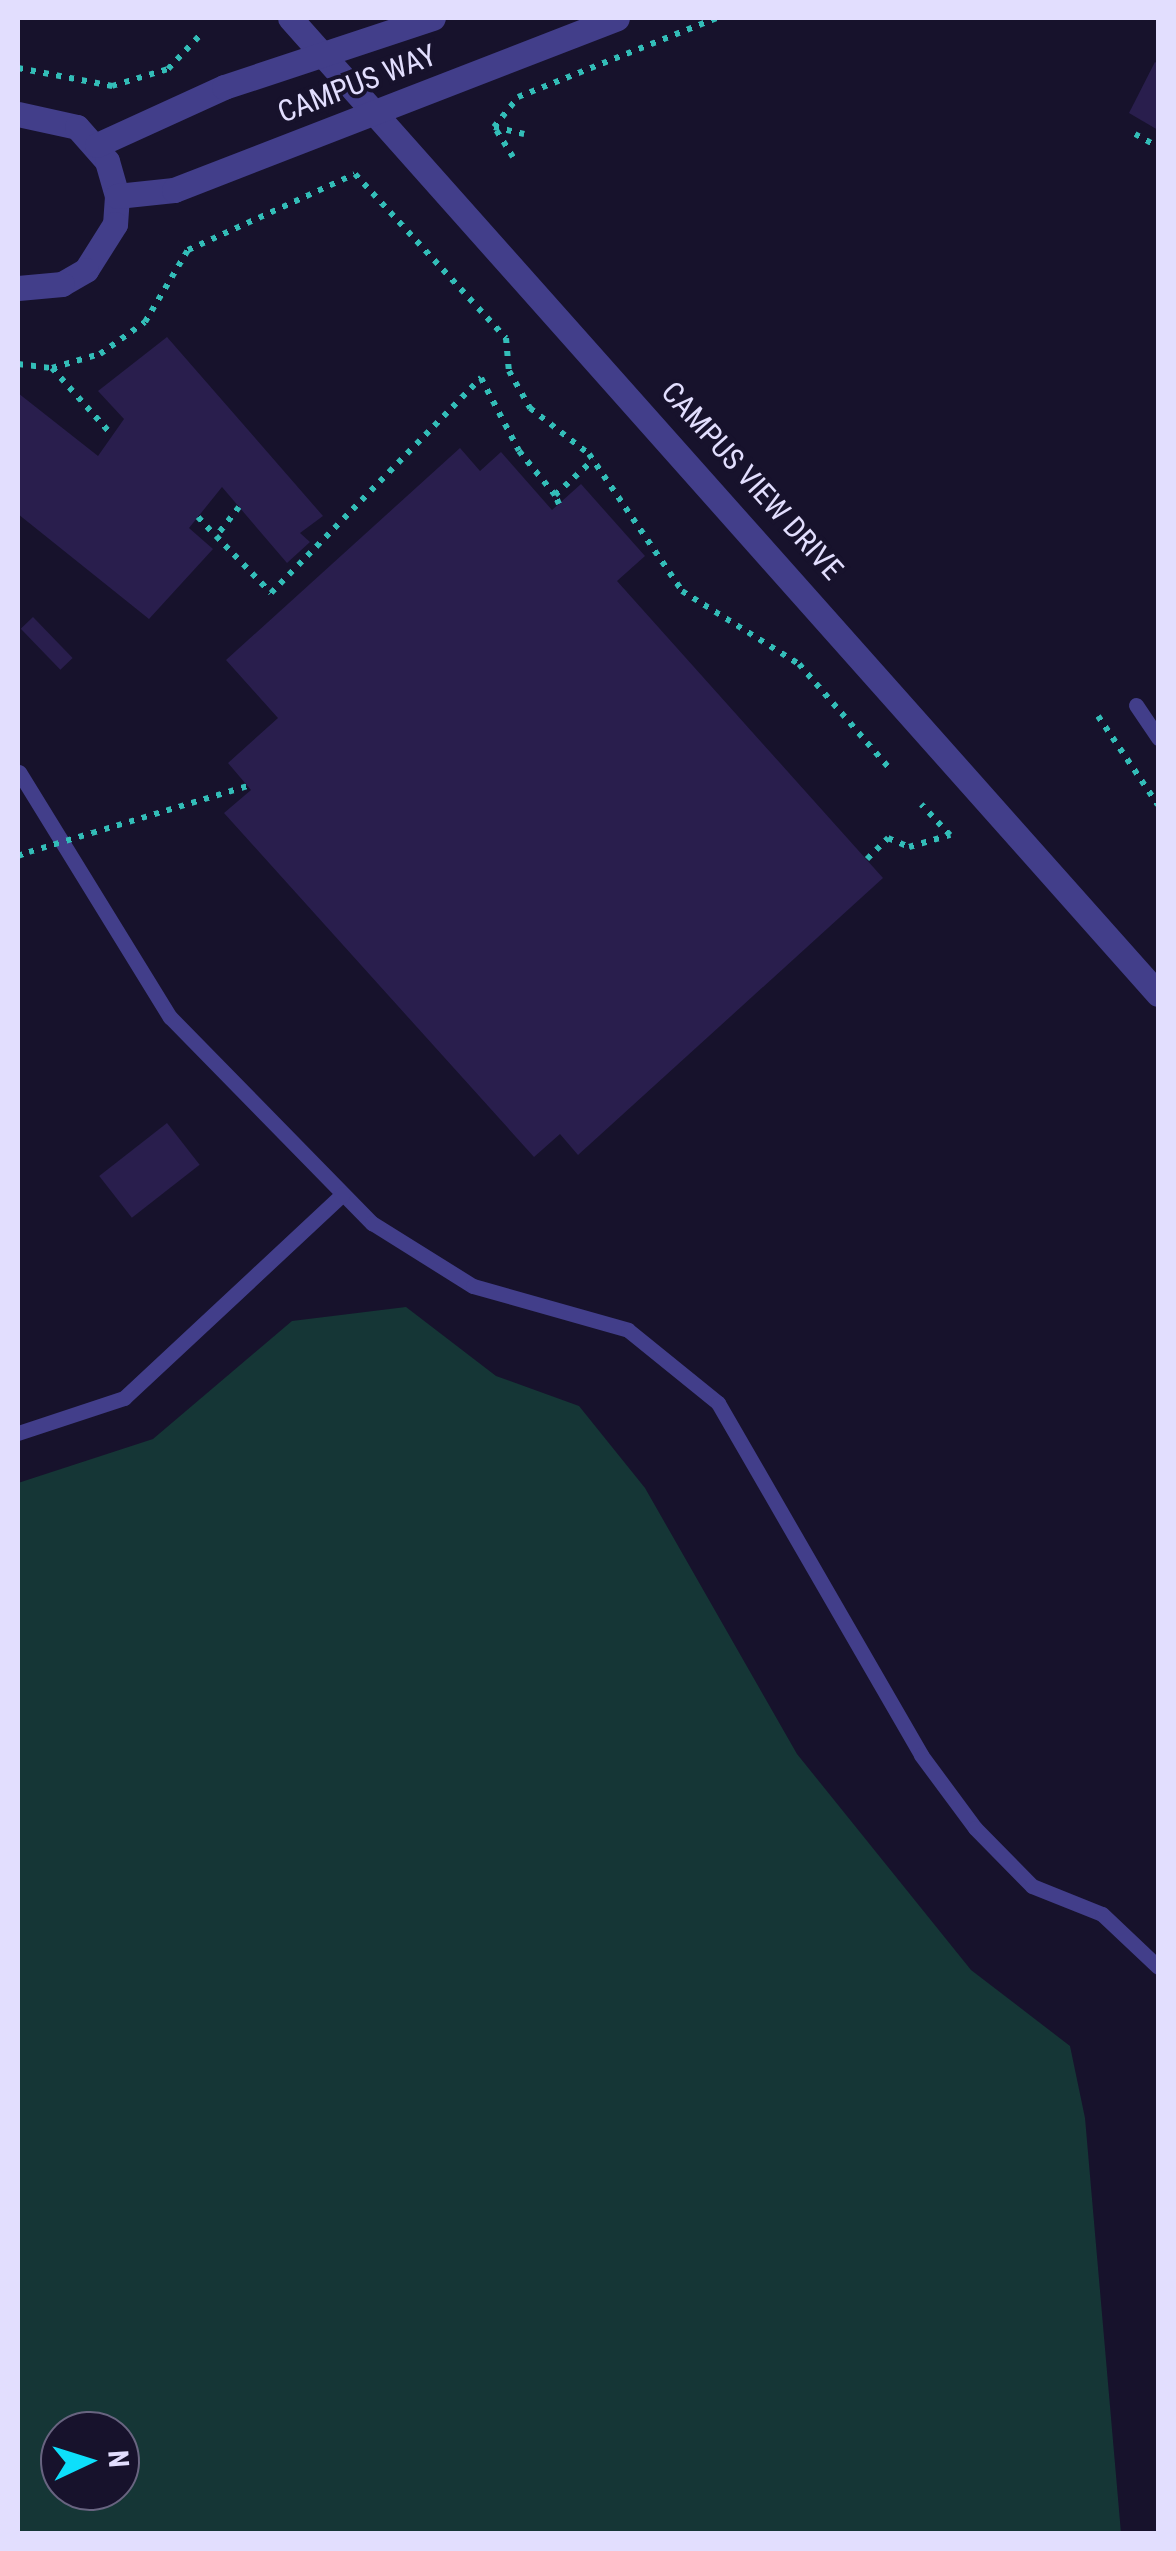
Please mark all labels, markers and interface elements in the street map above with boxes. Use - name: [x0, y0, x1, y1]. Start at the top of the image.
- street label: CAMPUS WAY: [273, 37, 441, 131]
- street label: CAMPUS VIEW DRIVE: [654, 375, 850, 587]
- north arrow: [40, 2411, 140, 2511]
- text: N: [101, 2449, 135, 2469]

